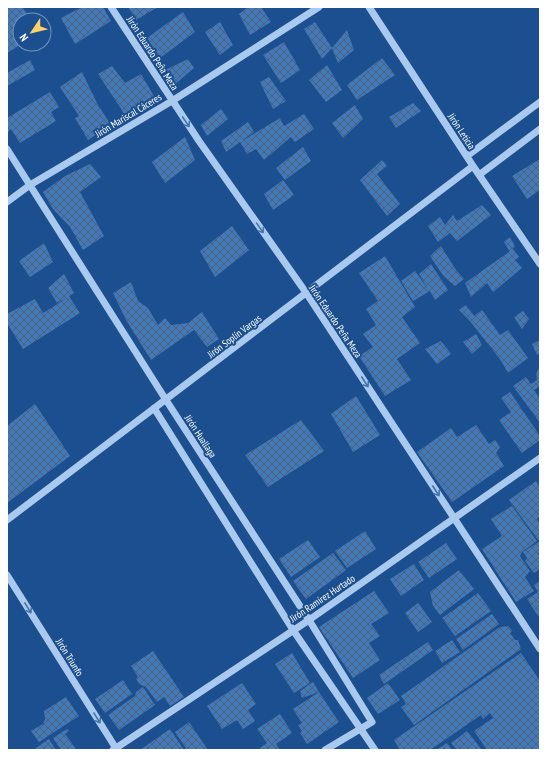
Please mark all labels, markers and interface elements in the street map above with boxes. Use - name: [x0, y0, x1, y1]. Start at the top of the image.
- north arrow: [12, 12, 52, 52]
- street label: Jirón Eduardo Peña Meza: [123, 13, 181, 93]
- text: N: [16, 31, 31, 44]
- street label: Jirón Mariscal Cáceres: [92, 90, 164, 141]
- street label: Jirón Leticia: [445, 110, 478, 152]
- one-way arrow: [182, 116, 190, 127]
- one-way arrow: [256, 223, 264, 234]
- street label: Jirón Eduardo Peña Meza: [306, 281, 365, 360]
- street label: Jirón Soplín Vargas: [204, 311, 264, 362]
- one-way arrow: [361, 376, 369, 387]
- street label: Jirón Huallaga: [181, 411, 219, 460]
- one-way arrow: [432, 485, 440, 496]
- street label: Jirón Ramírez Hurtado: [286, 572, 357, 626]
- one-way arrow: [24, 602, 32, 613]
- street label: Jirón Triunfo: [52, 635, 86, 679]
- one-way arrow: [93, 712, 101, 723]

